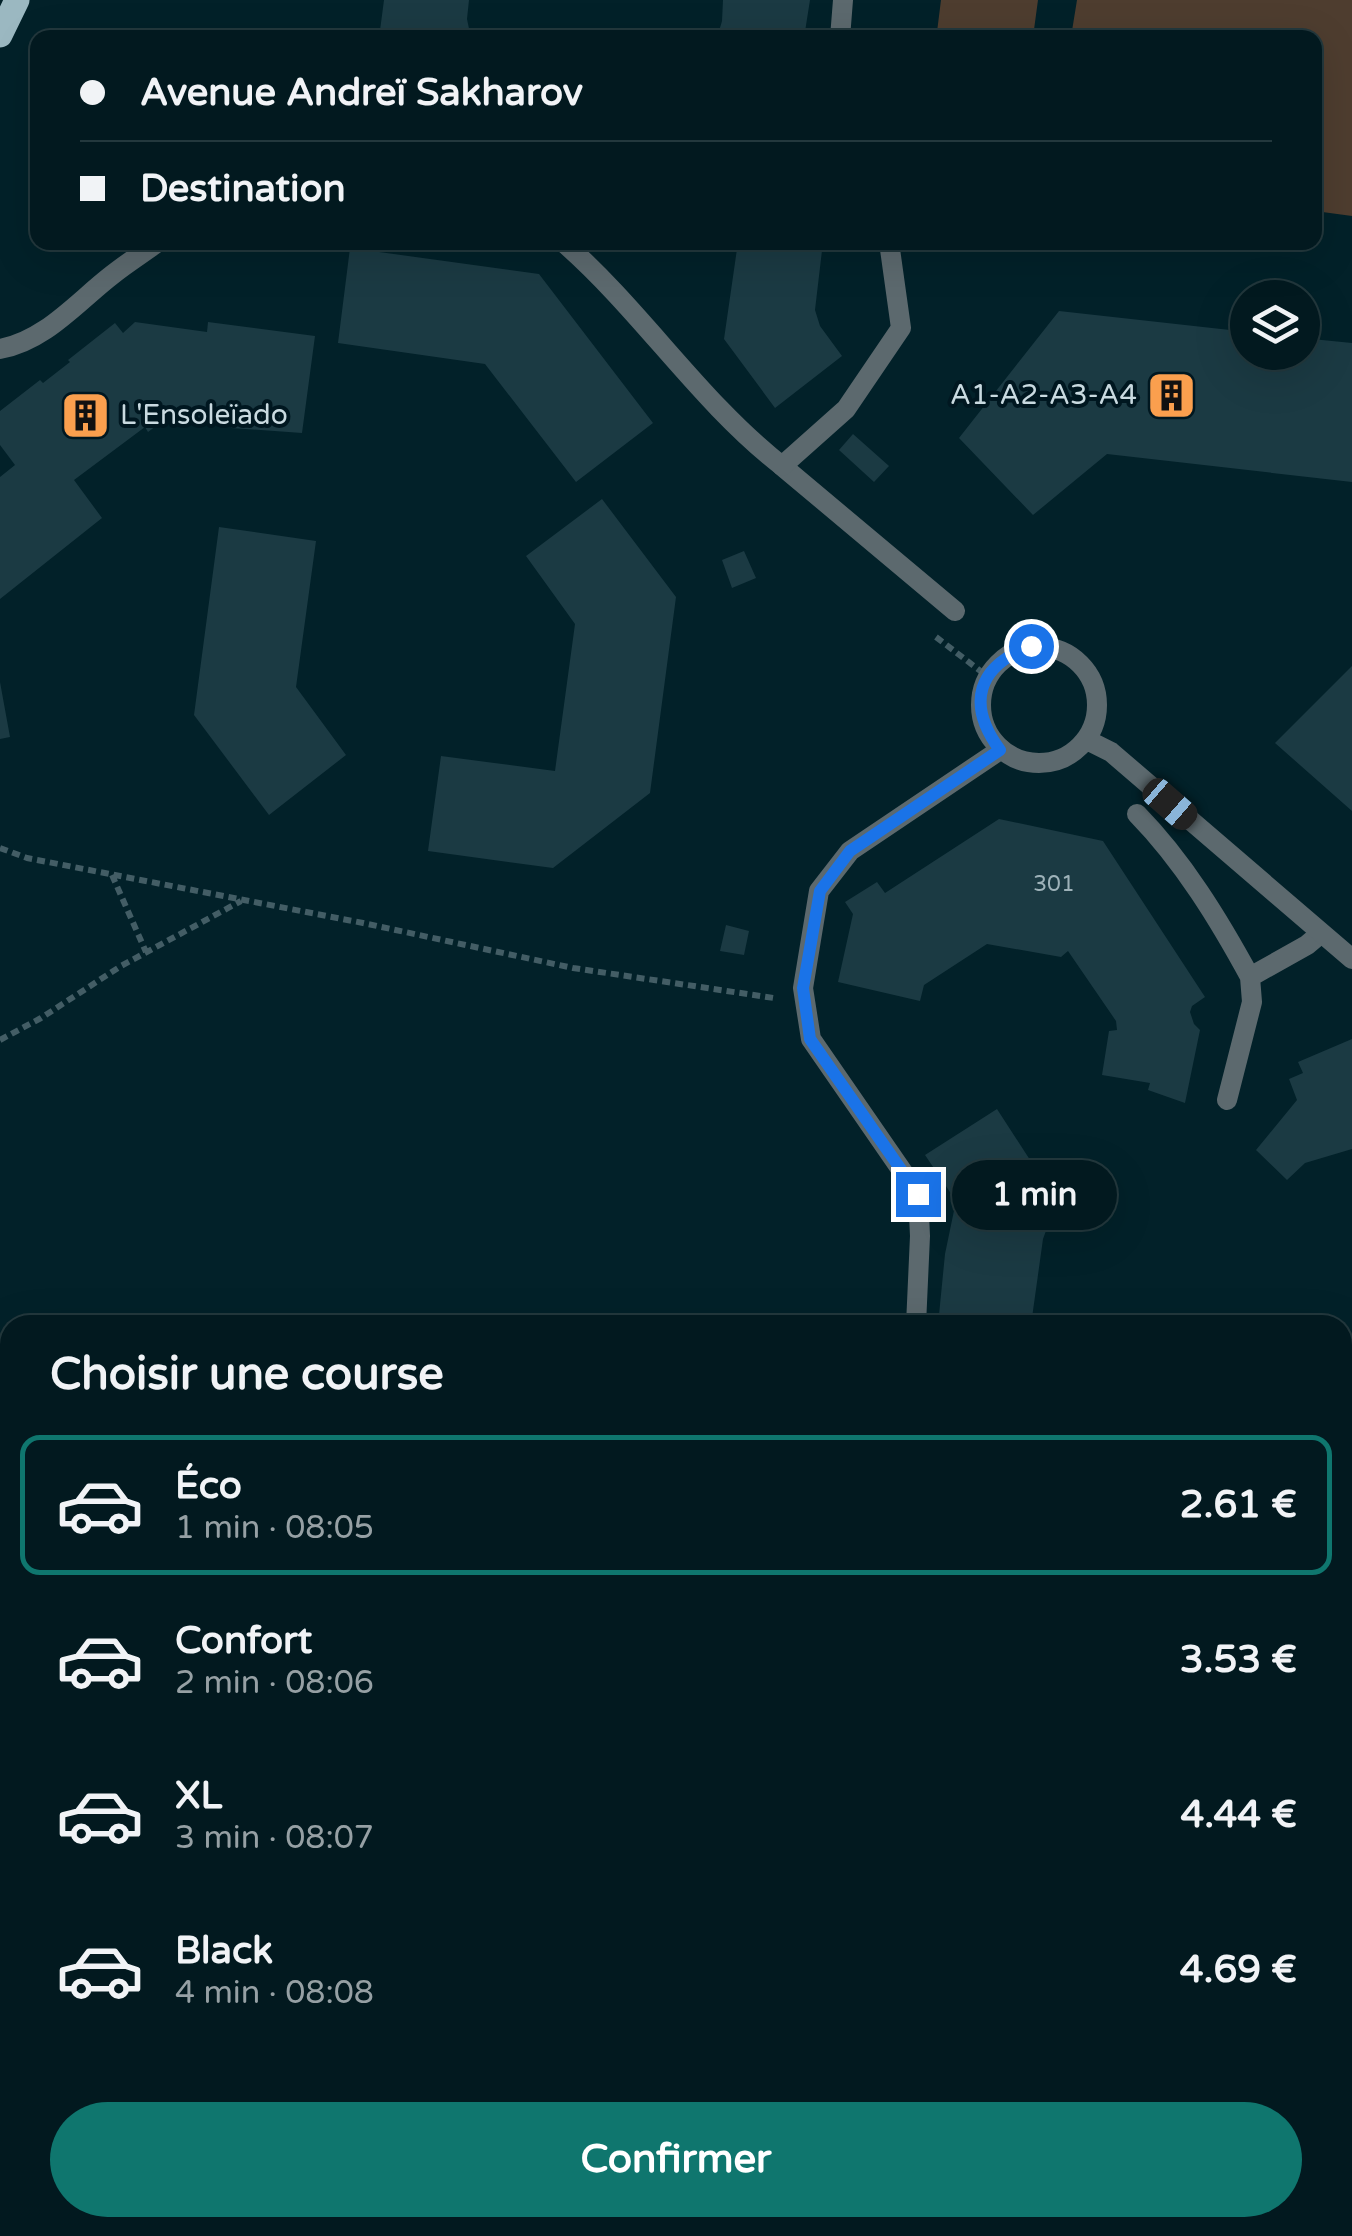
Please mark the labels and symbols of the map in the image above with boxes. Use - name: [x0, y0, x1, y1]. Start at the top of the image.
- building icon: A1-A2-A3-A4: [1146, 369, 1198, 421]
- place label: A1-A2-A3-A4: [950, 378, 1137, 412]
- building icon: L'Ensoleïado: [59, 389, 111, 441]
- place label: L'Ensoleïado: [120, 398, 288, 432]
- route start: [1009, 624, 1054, 669]
- car: [1138, 773, 1202, 835]
- house number: 301: [1033, 871, 1075, 897]
- callout: 1 min: [953, 1159, 1118, 1229]
- route end: [896, 1172, 941, 1217]

